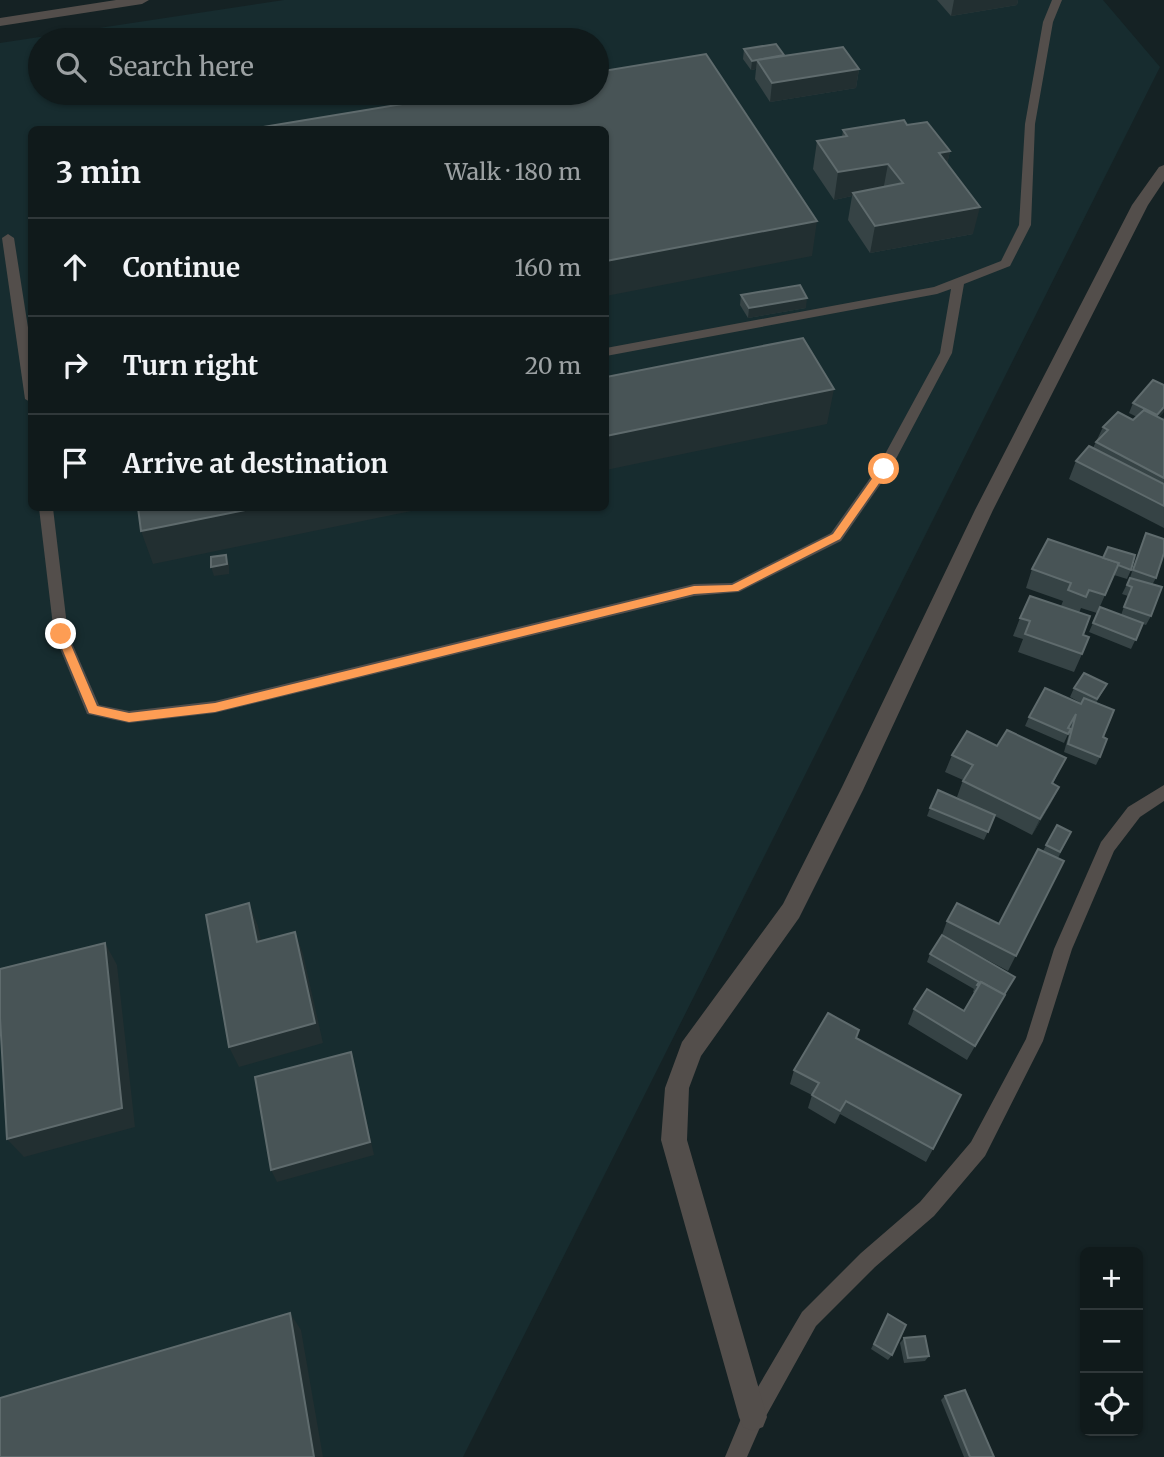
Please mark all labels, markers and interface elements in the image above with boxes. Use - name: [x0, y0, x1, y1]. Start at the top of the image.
- search box: [28, 28, 609, 105]
- icon: search: [52, 48, 90, 86]
- text: Search here: [108, 50, 254, 83]
- text: 3 min: [56, 153, 141, 191]
- text: Walk · 180 m: [445, 157, 581, 186]
- icon: ahead: [56, 248, 94, 286]
- text: Continue: [123, 251, 240, 284]
- text: 160 m: [515, 253, 581, 282]
- icon: right: [56, 346, 94, 384]
- text: Turn right: [123, 349, 258, 382]
- text: 20 m: [525, 351, 581, 380]
- icon: arrive: [56, 444, 94, 482]
- text: Arrive at destination: [123, 447, 388, 480]
- route start: [868, 453, 899, 484]
- route end: [45, 618, 76, 649]
- map controls: [1080, 1247, 1143, 1436]
- button: +: [1080, 1247, 1143, 1310]
- button: −: [1080, 1310, 1143, 1373]
- button: locate: [1080, 1373, 1143, 1436]

